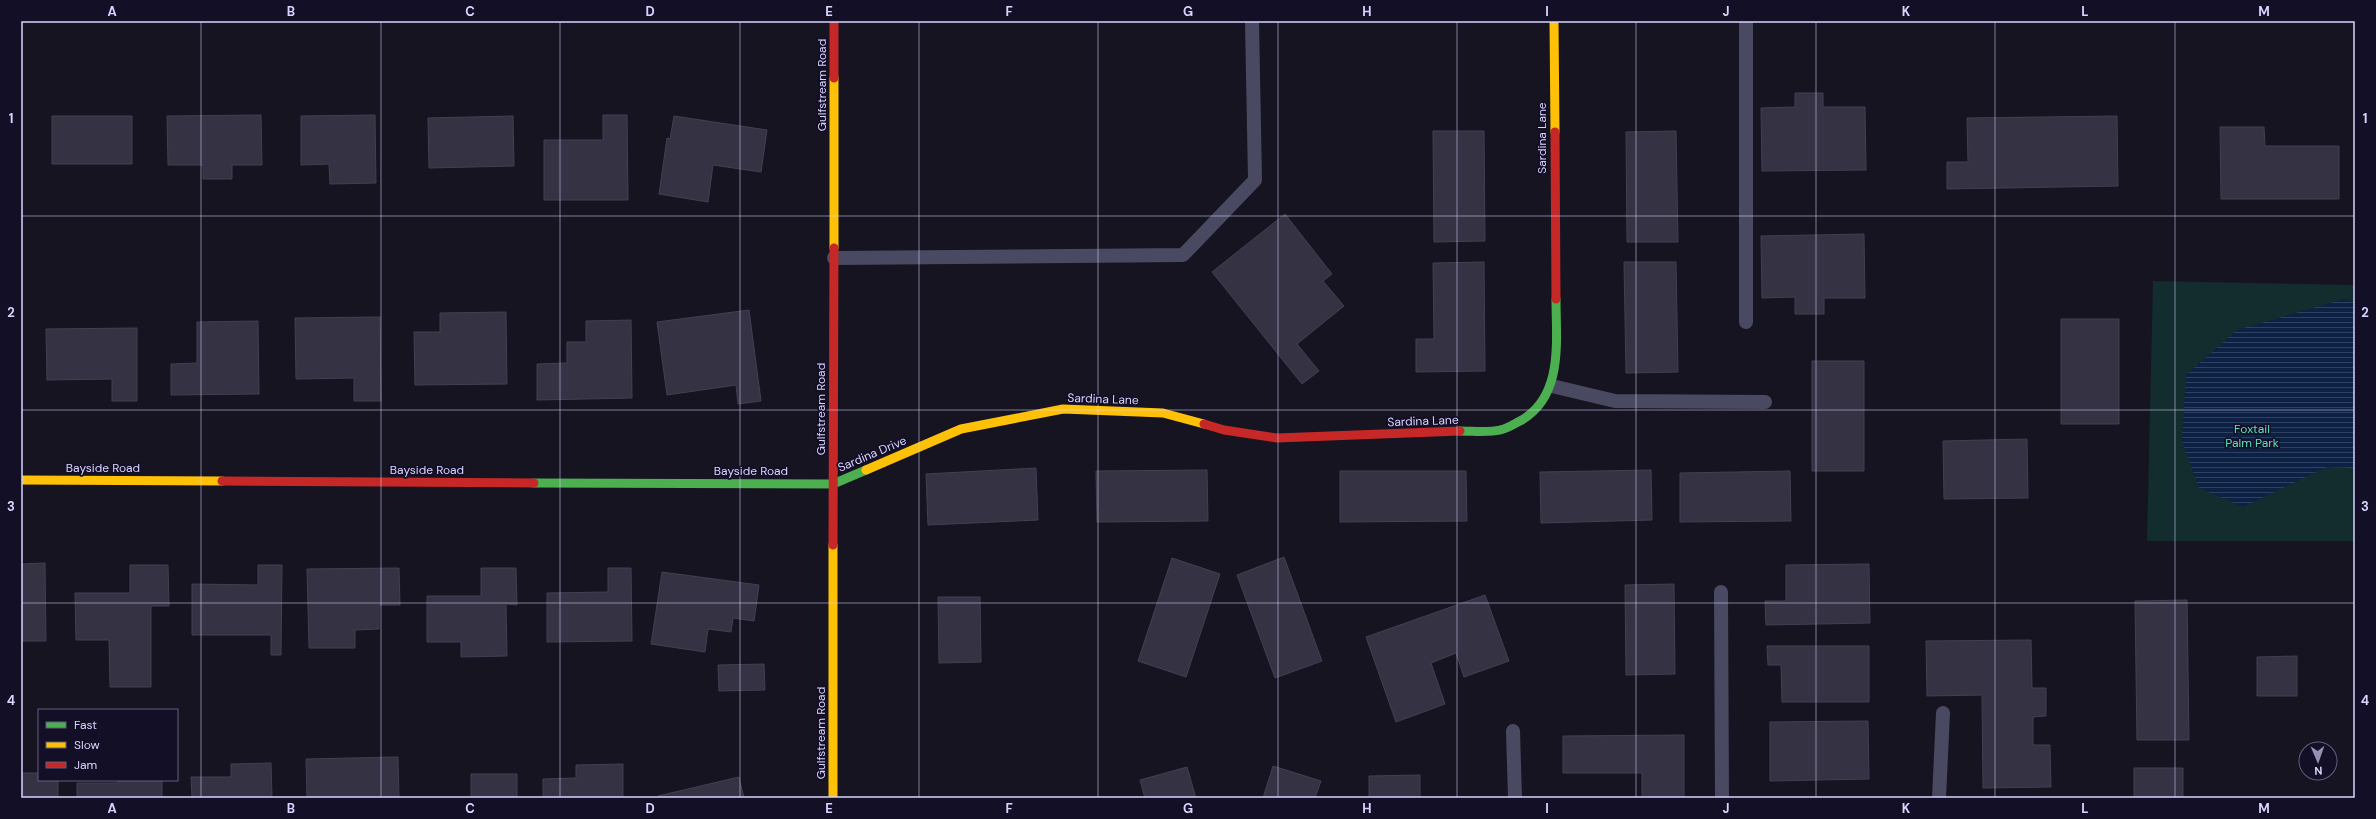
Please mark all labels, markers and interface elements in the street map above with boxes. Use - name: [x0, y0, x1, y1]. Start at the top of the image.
- text: A: [107, 3, 117, 20]
- text: B: [287, 3, 295, 20]
- text: C: [465, 3, 475, 20]
- text: D: [645, 3, 655, 20]
- text: E: [825, 3, 833, 20]
- text: F: [1005, 3, 1013, 20]
- text: G: [1183, 3, 1193, 20]
- text: H: [1362, 3, 1372, 20]
- text: I: [1545, 3, 1549, 20]
- text: J: [1722, 3, 1730, 20]
- text: K: [1902, 3, 1911, 20]
- text: L: [2081, 3, 2089, 20]
- text: M: [2258, 3, 2270, 20]
- street label: Gulfstream Road: [814, 39, 830, 131]
- street label: Sardina Lane: [1534, 102, 1550, 174]
- text: 1: [9, 110, 13, 127]
- text: 1: [2363, 110, 2367, 127]
- text: 2: [7, 304, 15, 321]
- text: 2: [2361, 304, 2369, 321]
- street label: Gulfstream Road: [813, 363, 829, 455]
- street label: Sardina Lane: [1067, 390, 1139, 408]
- street label: Sardina Lane: [1387, 412, 1459, 430]
- park label: Foxtail Palm Park: [2225, 421, 2279, 451]
- street label: Sardina Drive: [835, 432, 909, 476]
- street label: Bayside Road: [66, 460, 140, 476]
- street label: Bayside Road: [390, 462, 464, 478]
- street label: Bayside Road: [714, 463, 788, 479]
- text: 3: [7, 498, 15, 515]
- text: 3: [2361, 498, 2369, 515]
- street label: Gulfstream Road: [813, 687, 829, 779]
- text: 4: [7, 692, 15, 709]
- text: 4: [2361, 692, 2369, 709]
- legend: [38, 709, 178, 781]
- text: Fast: [74, 717, 97, 733]
- text: Slow: [74, 737, 100, 753]
- north arrow: [2298, 741, 2338, 781]
- text: Jam: [74, 757, 97, 773]
- text: N: [2314, 764, 2323, 778]
- text: A: [107, 800, 117, 817]
- text: B: [287, 800, 295, 817]
- text: C: [465, 800, 475, 817]
- text: D: [645, 800, 655, 817]
- text: E: [825, 800, 833, 817]
- text: F: [1005, 800, 1013, 817]
- text: G: [1183, 800, 1193, 817]
- text: H: [1362, 800, 1372, 817]
- text: I: [1545, 800, 1549, 817]
- text: J: [1722, 800, 1730, 817]
- text: K: [1902, 800, 1911, 817]
- text: L: [2081, 800, 2089, 817]
- text: M: [2258, 800, 2270, 817]

